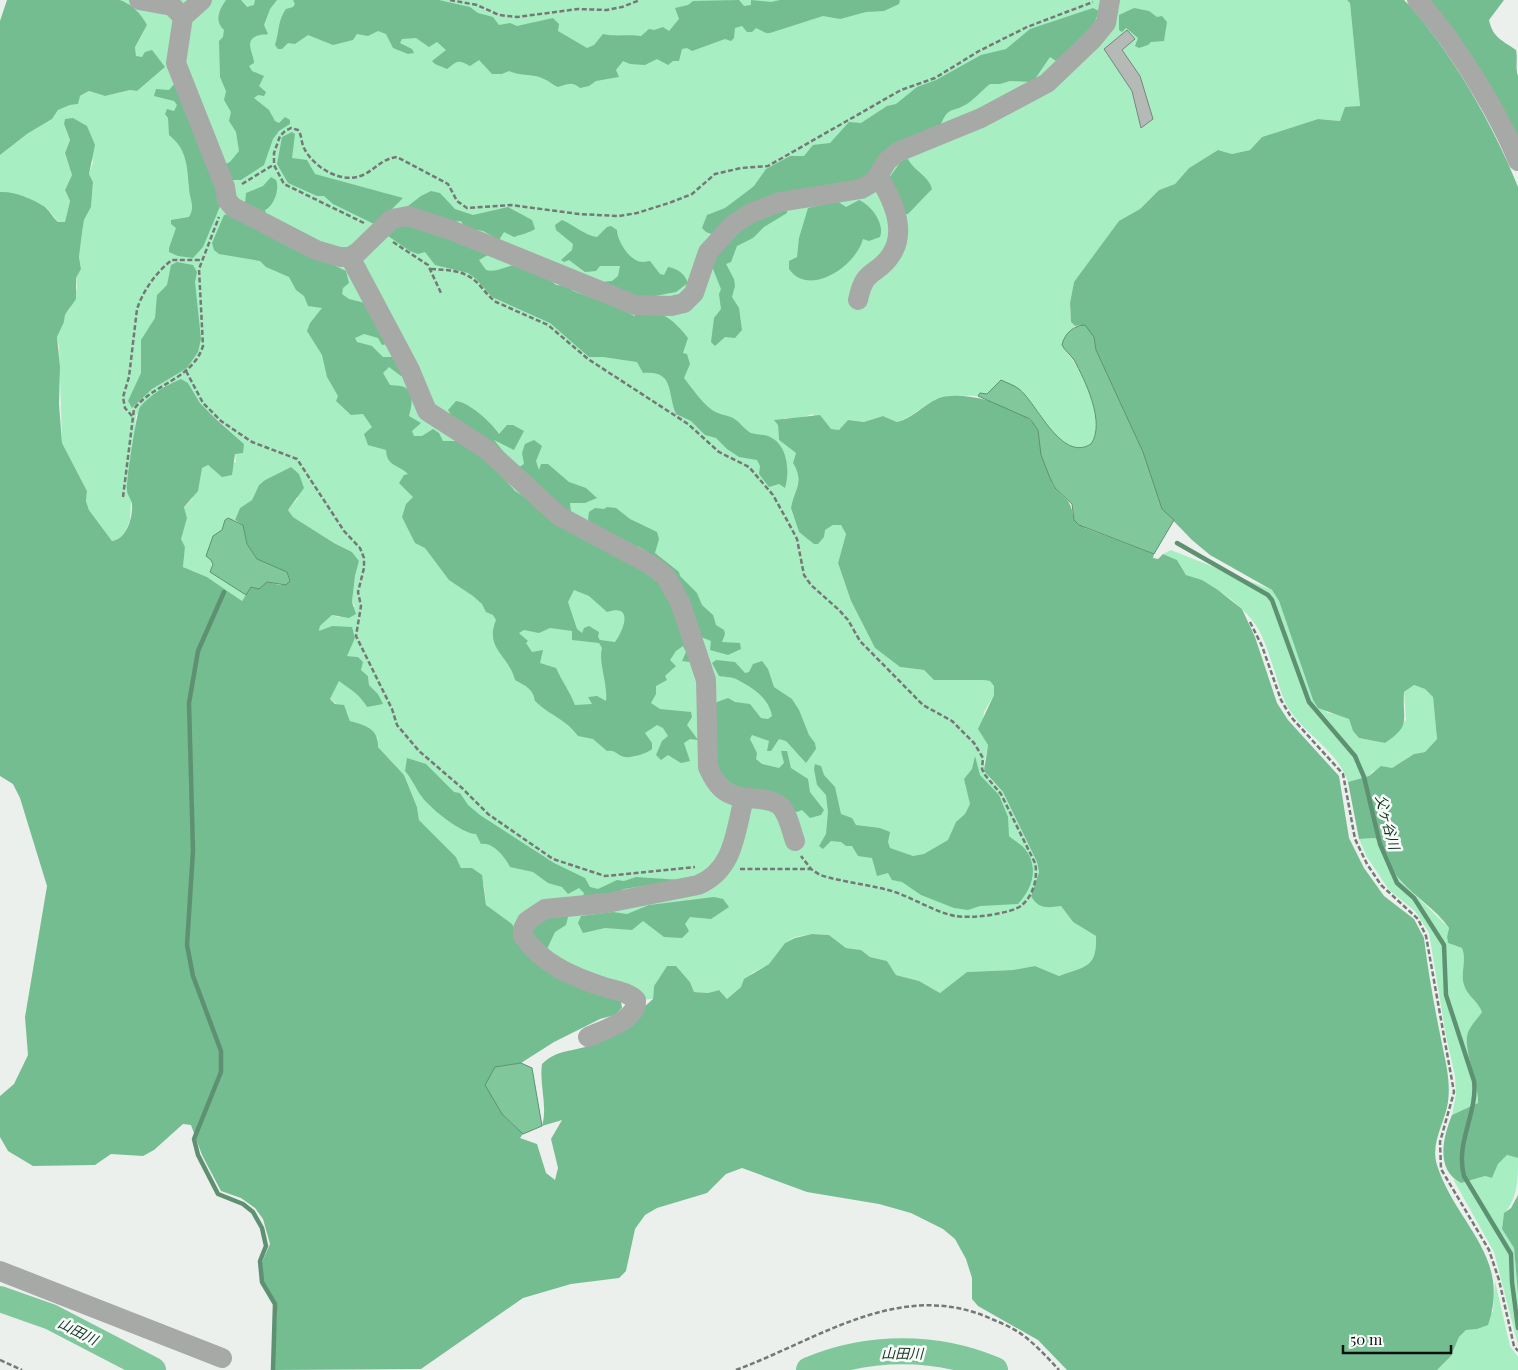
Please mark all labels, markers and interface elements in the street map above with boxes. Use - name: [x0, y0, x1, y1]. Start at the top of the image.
- water label: 父ヶ谷川: [1372, 792, 1405, 853]
- water label: 山田川: [55, 1313, 103, 1350]
- scale bar: [1343, 1322, 1450, 1354]
- text: 50 m: [1350, 1329, 1383, 1349]
- water label: 山田川: [881, 1343, 925, 1363]

